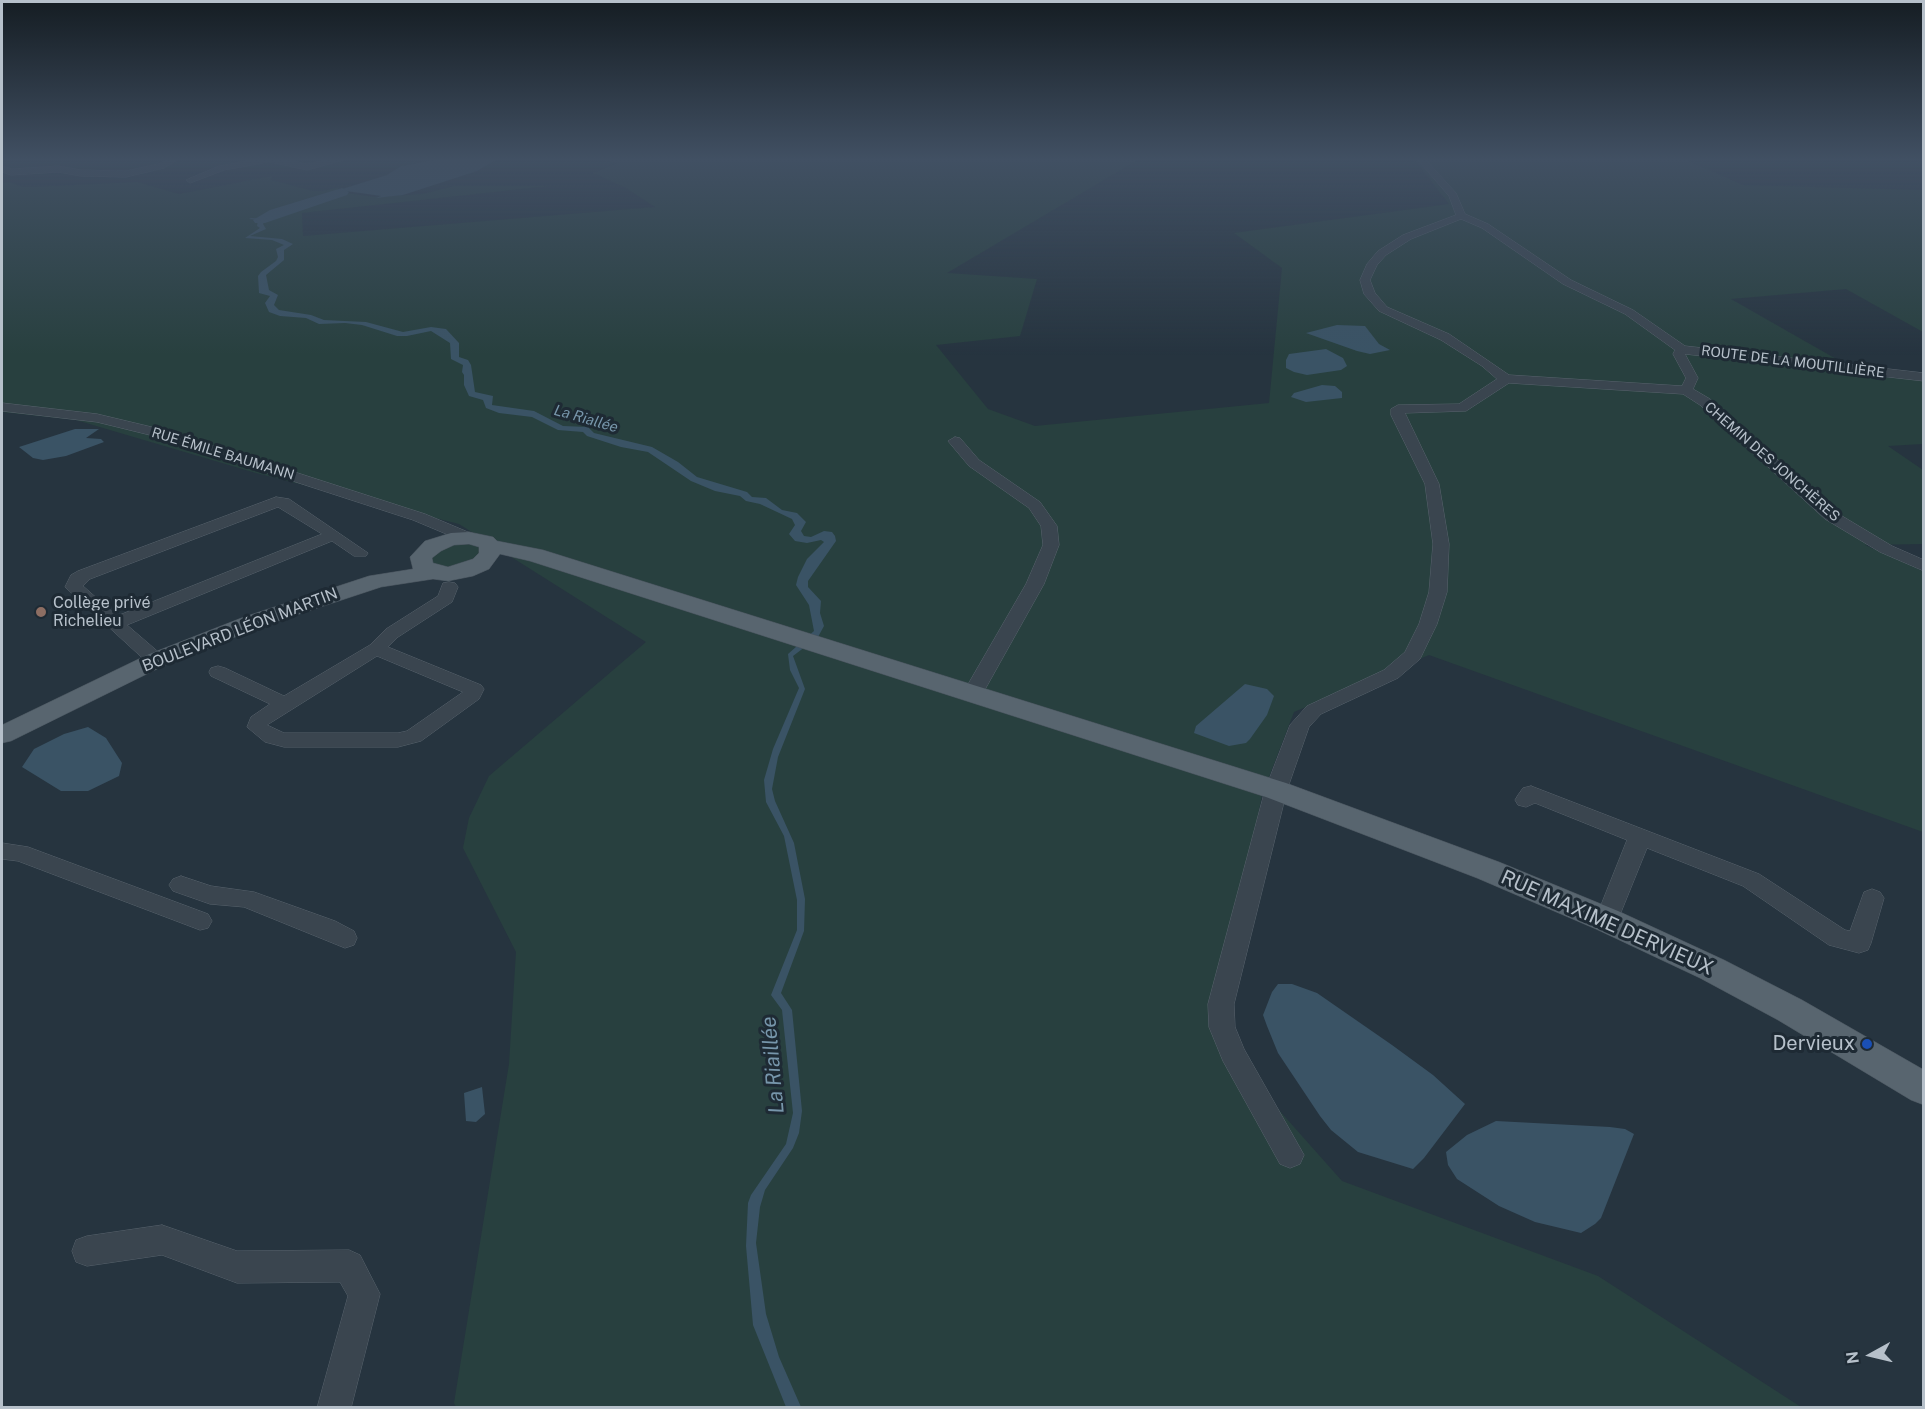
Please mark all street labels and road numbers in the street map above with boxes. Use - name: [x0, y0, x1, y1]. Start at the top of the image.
- street label: ROUTE DE LA MOUTILLIÈRE: [1700, 342, 1886, 382]
- street label: CHEMIN DES JONCHÈRES: [1701, 399, 1843, 525]
- street label: RUE ÉMILE BAUMANN: [150, 424, 296, 484]
- street label: BOULEVARD LÉON MARTIN: [140, 584, 340, 676]
- street label: RUE MAXIME DERVIEUX: [1497, 865, 1717, 981]

